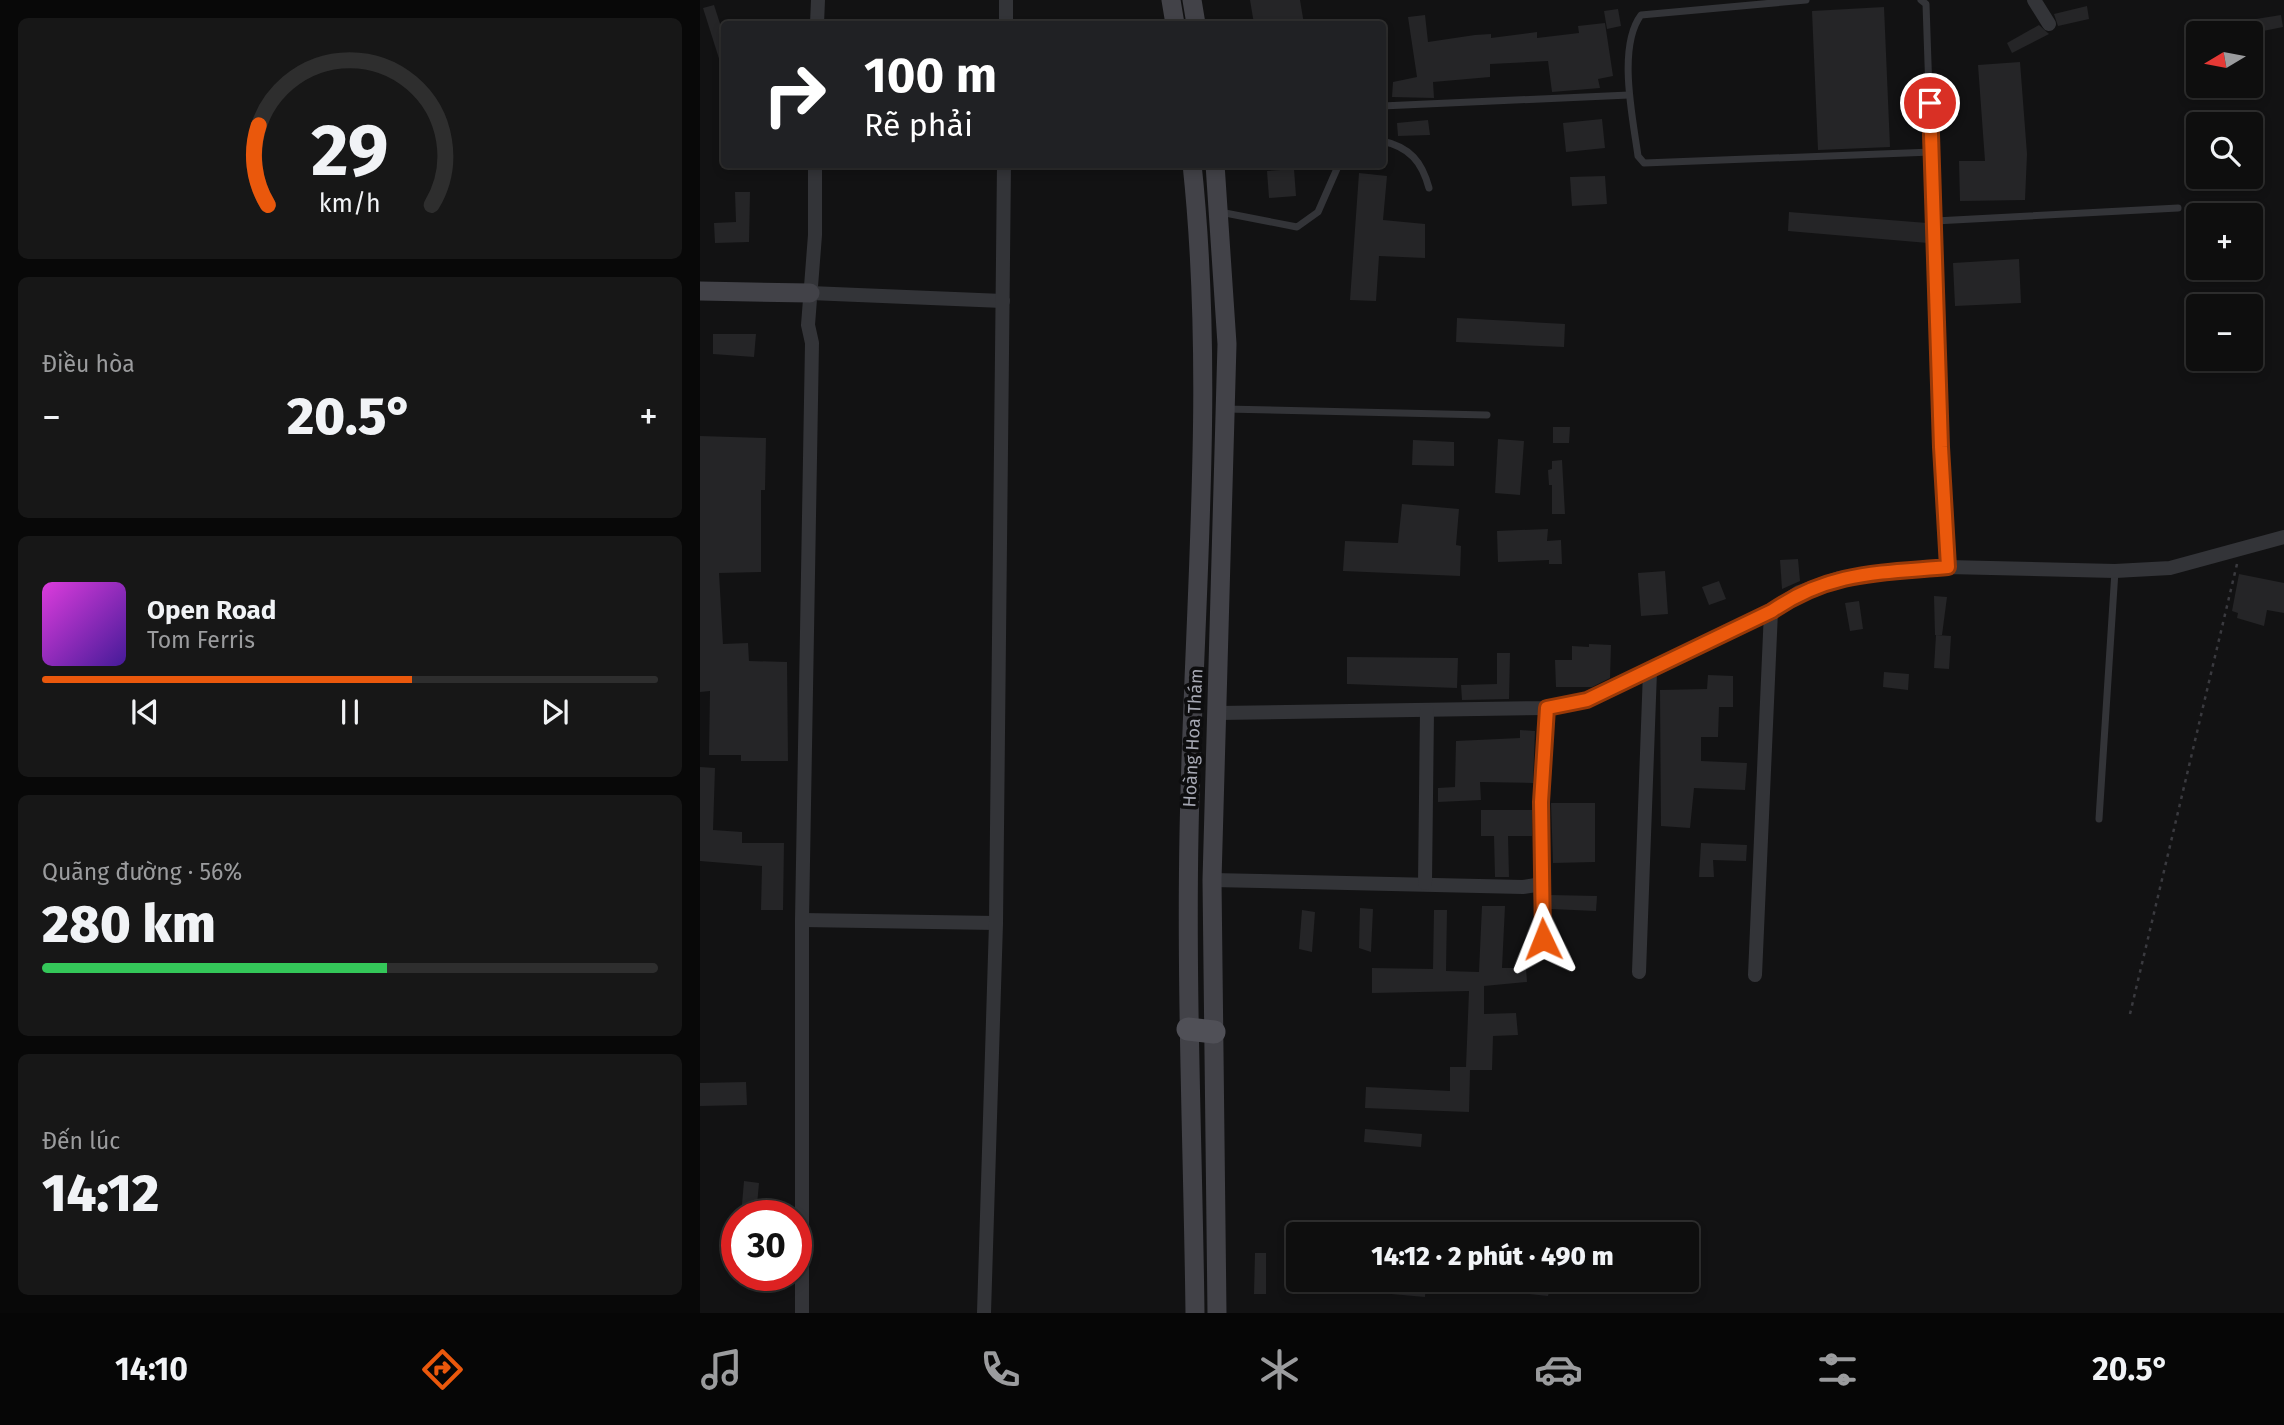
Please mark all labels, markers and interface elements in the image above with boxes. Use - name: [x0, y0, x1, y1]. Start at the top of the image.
- north arrow: [2186, 21, 2263, 98]
- map controls: [2186, 21, 2263, 371]
- text: 100 m: [864, 46, 997, 105]
- icon: right: [749, 49, 840, 140]
- pin: [1900, 73, 1960, 133]
- icon: arrive: [1911, 84, 1949, 122]
- text: Rẽ phải: [864, 106, 973, 144]
- text: 29: [311, 107, 389, 194]
- button: search: [2186, 112, 2263, 189]
- text: km/h: [319, 188, 381, 218]
- button: +: [2186, 203, 2263, 280]
- button: −: [2186, 294, 2263, 371]
- text: Điều hòa: [42, 350, 135, 378]
- text: 20.5°: [287, 385, 413, 448]
- text: −: [42, 394, 61, 440]
- text: +: [639, 394, 658, 440]
- text: Open Road: [147, 595, 276, 626]
- text: Tom Ferris: [147, 626, 255, 654]
- street label: Hoàng Hoa Thám: [1178, 668, 1208, 808]
- icon: previous: [126, 693, 164, 731]
- icon: pause: [331, 693, 369, 731]
- icon: next: [536, 693, 574, 731]
- text: Quãng đường · 56%: [42, 858, 242, 886]
- text: 280 km: [42, 893, 216, 956]
- position arrow: [1506, 902, 1580, 976]
- text: Đến lúc: [42, 1127, 120, 1155]
- text: 14:12: [42, 1162, 159, 1225]
- speed limit sign: 30: [721, 1200, 812, 1291]
- text: 14:12 · 2 phút · 490 m: [1371, 1241, 1614, 1272]
- icon: directions: [418, 1345, 467, 1394]
- icon: music: [697, 1345, 746, 1394]
- icon: phone: [976, 1345, 1025, 1394]
- icon: climate: [1255, 1345, 1304, 1394]
- icon: car: [1534, 1345, 1583, 1394]
- icon: filters: [1813, 1345, 1862, 1394]
- text: 14:10: [115, 1350, 188, 1388]
- text: 20.5°: [2092, 1350, 2169, 1388]

